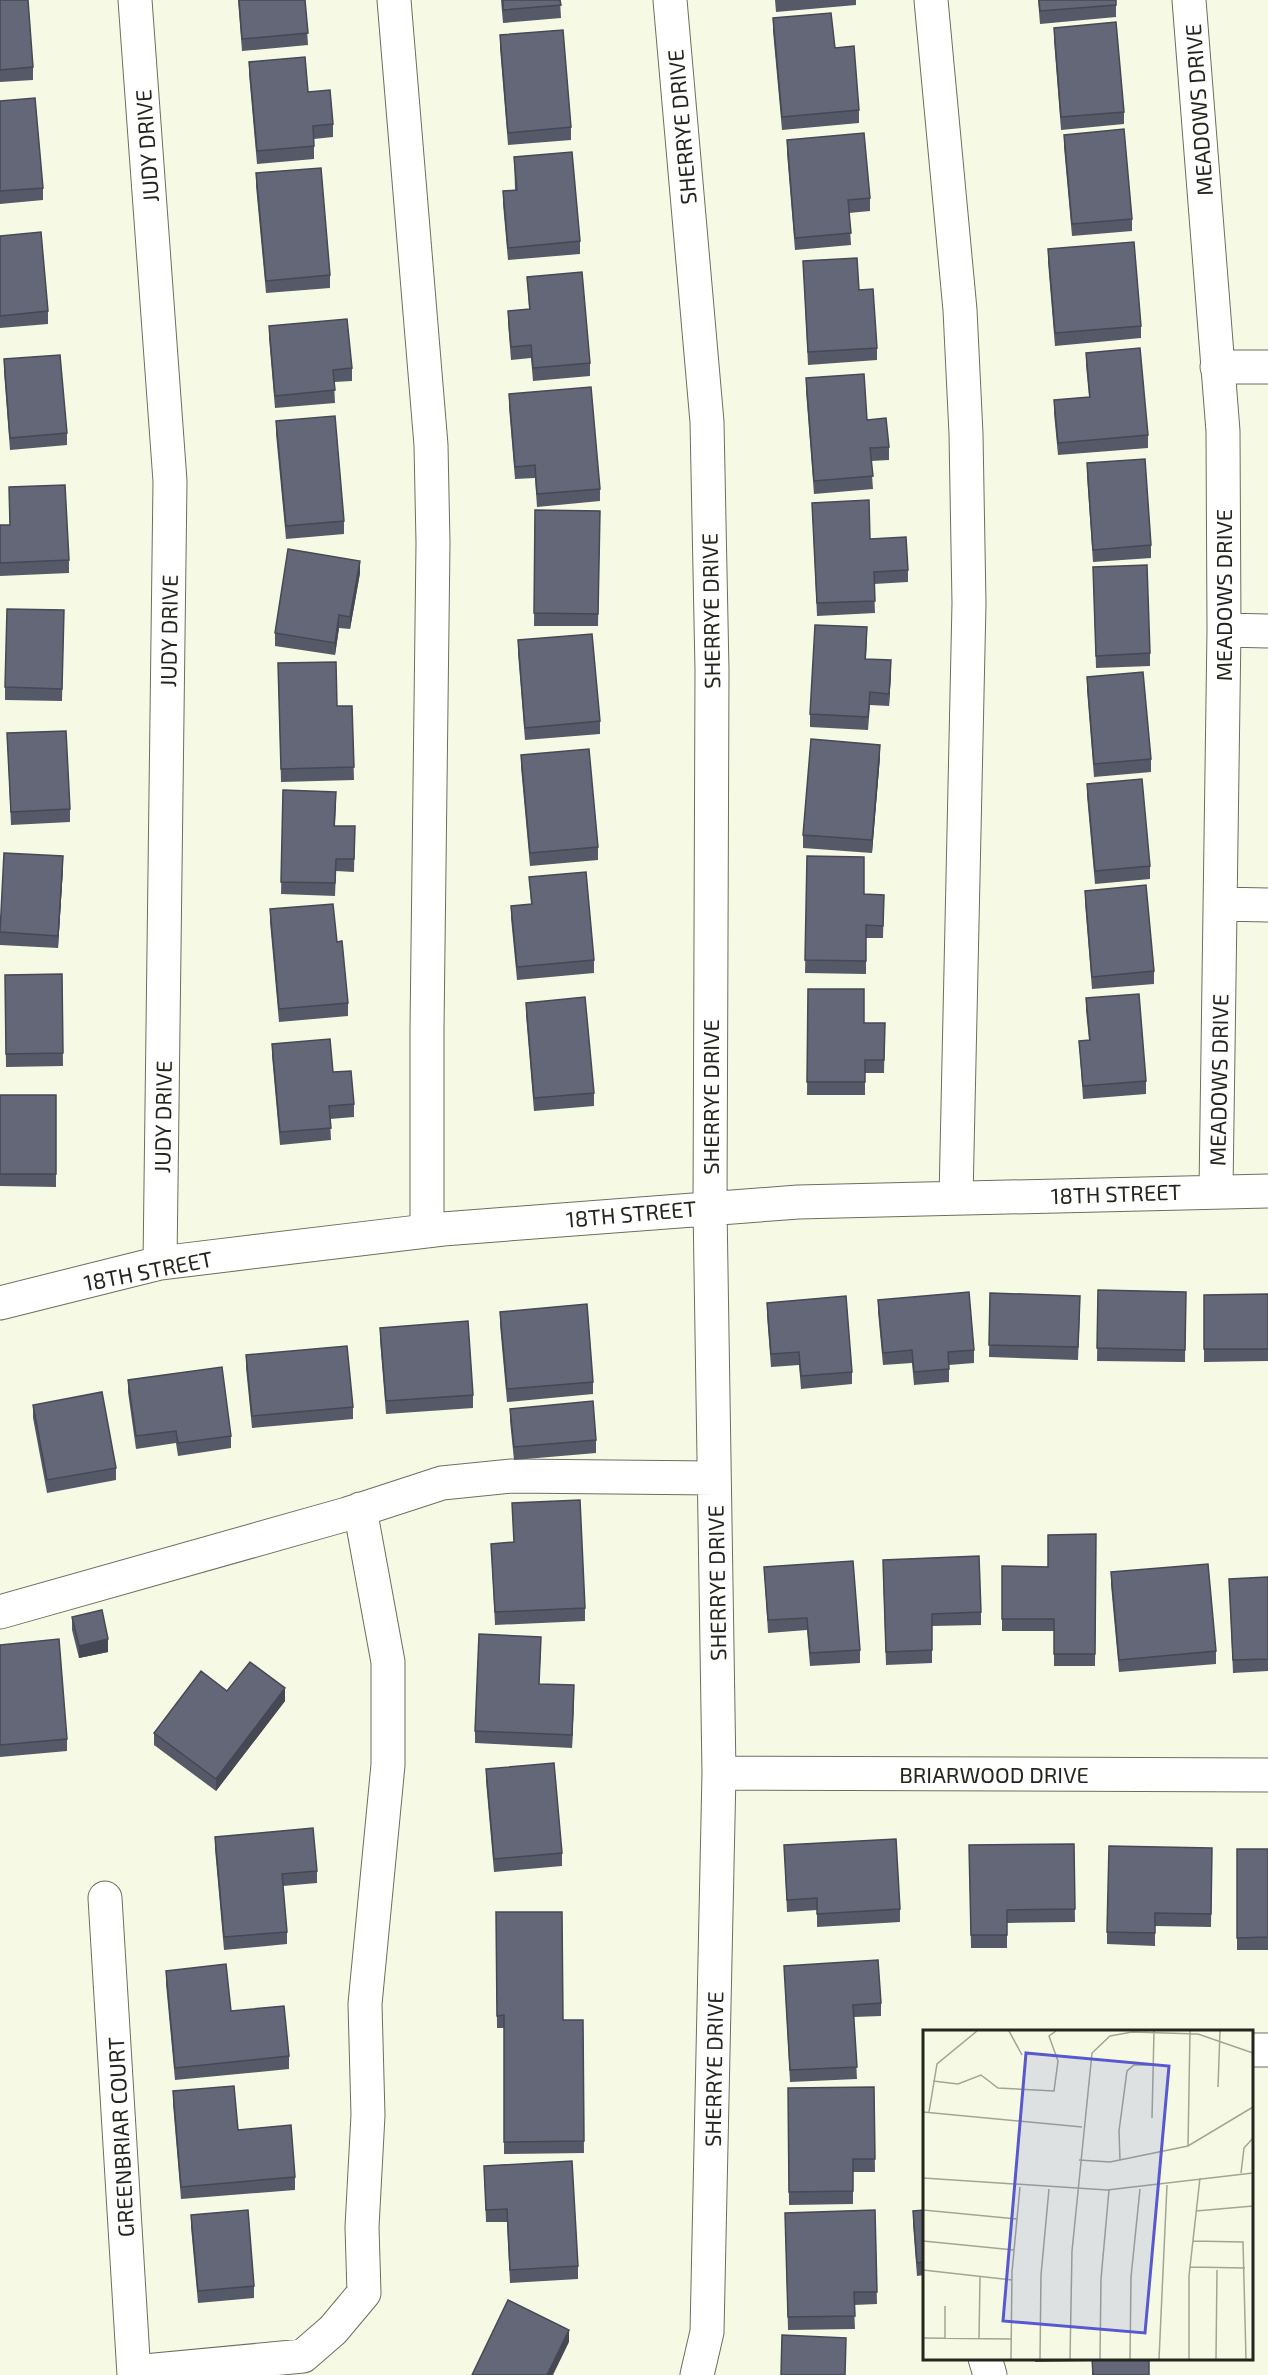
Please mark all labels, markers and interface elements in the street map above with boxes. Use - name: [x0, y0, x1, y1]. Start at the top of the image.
- street label: MEADOWS DRIVE: [1179, 23, 1217, 197]
- street label: SHERRYE DRIVE: [661, 48, 701, 206]
- street label: JUDY DRIVE: [129, 89, 163, 203]
- street label: MEADOWS DRIVE: [1210, 509, 1236, 681]
- street label: SHERRYE DRIVE: [696, 533, 724, 689]
- street label: JUDY DRIVE: [154, 574, 182, 688]
- street label: MEADOWS DRIVE: [1203, 994, 1233, 1166]
- street label: SHERRYE DRIVE: [697, 1019, 723, 1175]
- street label: JUDY DRIVE: [148, 1060, 176, 1174]
- street label: 18TH STREET: [1050, 1178, 1182, 1208]
- street label: 18TH STREET: [565, 1194, 697, 1232]
- street label: 18TH STREET: [81, 1245, 215, 1295]
- street label: SHERRYE DRIVE: [702, 1505, 730, 1661]
- street label: BRIARWOOD DRIVE: [899, 1761, 1089, 1787]
- street label: SHERRYE DRIVE: [699, 1991, 727, 2147]
- inset map: [923, 2030, 1253, 2360]
- street label: GREENBRIAR COURT: [102, 2036, 138, 2238]

